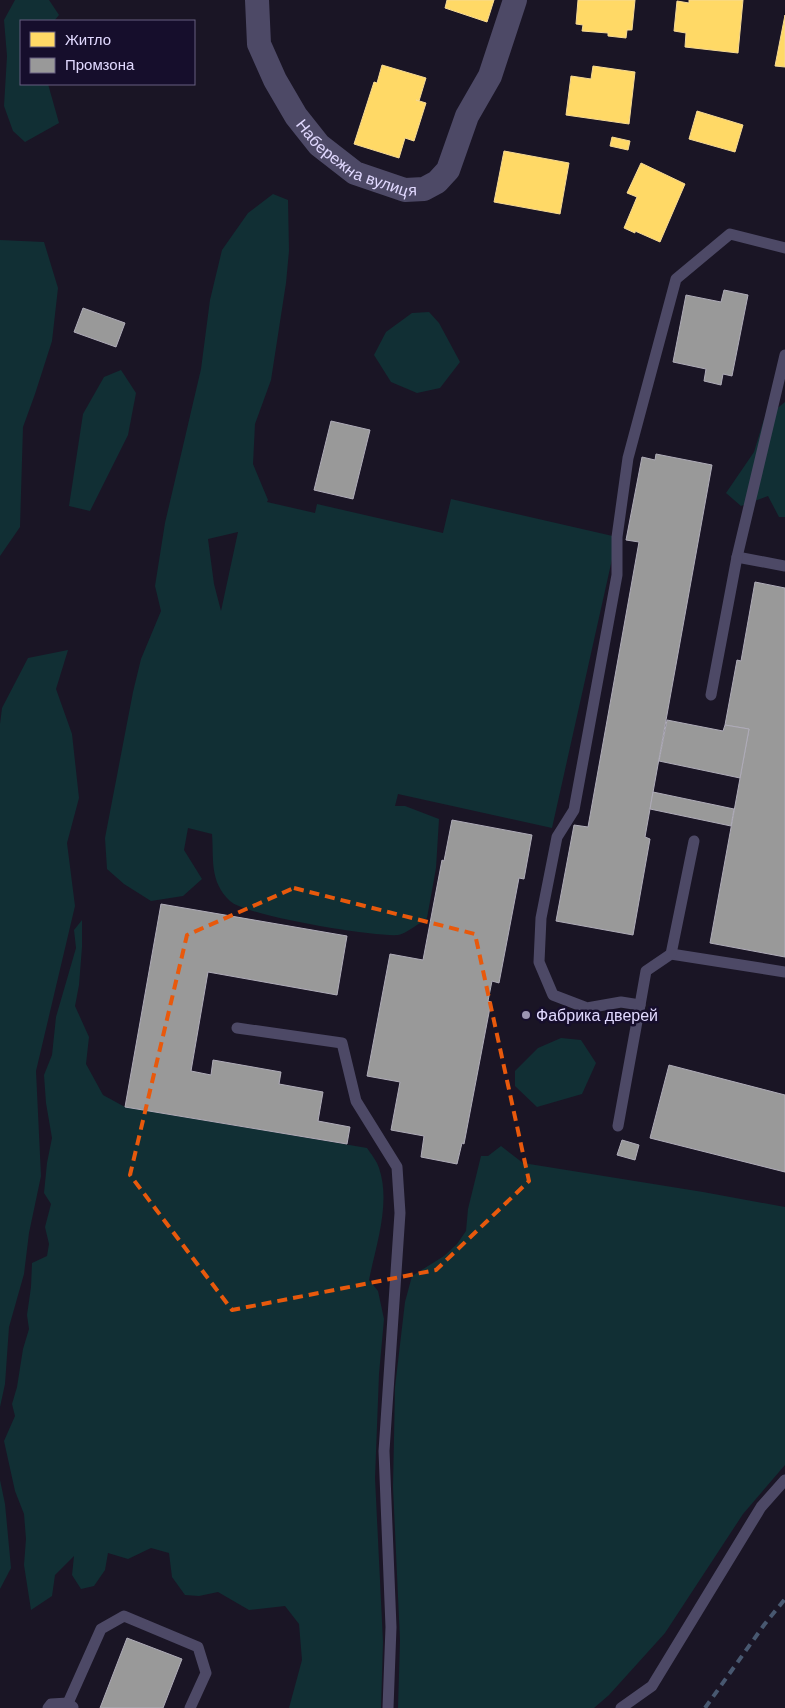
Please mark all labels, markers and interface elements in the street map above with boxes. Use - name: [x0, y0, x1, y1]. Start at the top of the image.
- legend: [20, 20, 195, 85]
- text: Житло: [65, 31, 111, 48]
- text: Промзона: [65, 56, 135, 73]
- street label: Набережна вулиця: [293, 116, 417, 200]
- place label: Фабрика дверей: [536, 1007, 658, 1024]
- marker: Фабрика дверей: [520, 1009, 532, 1021]

